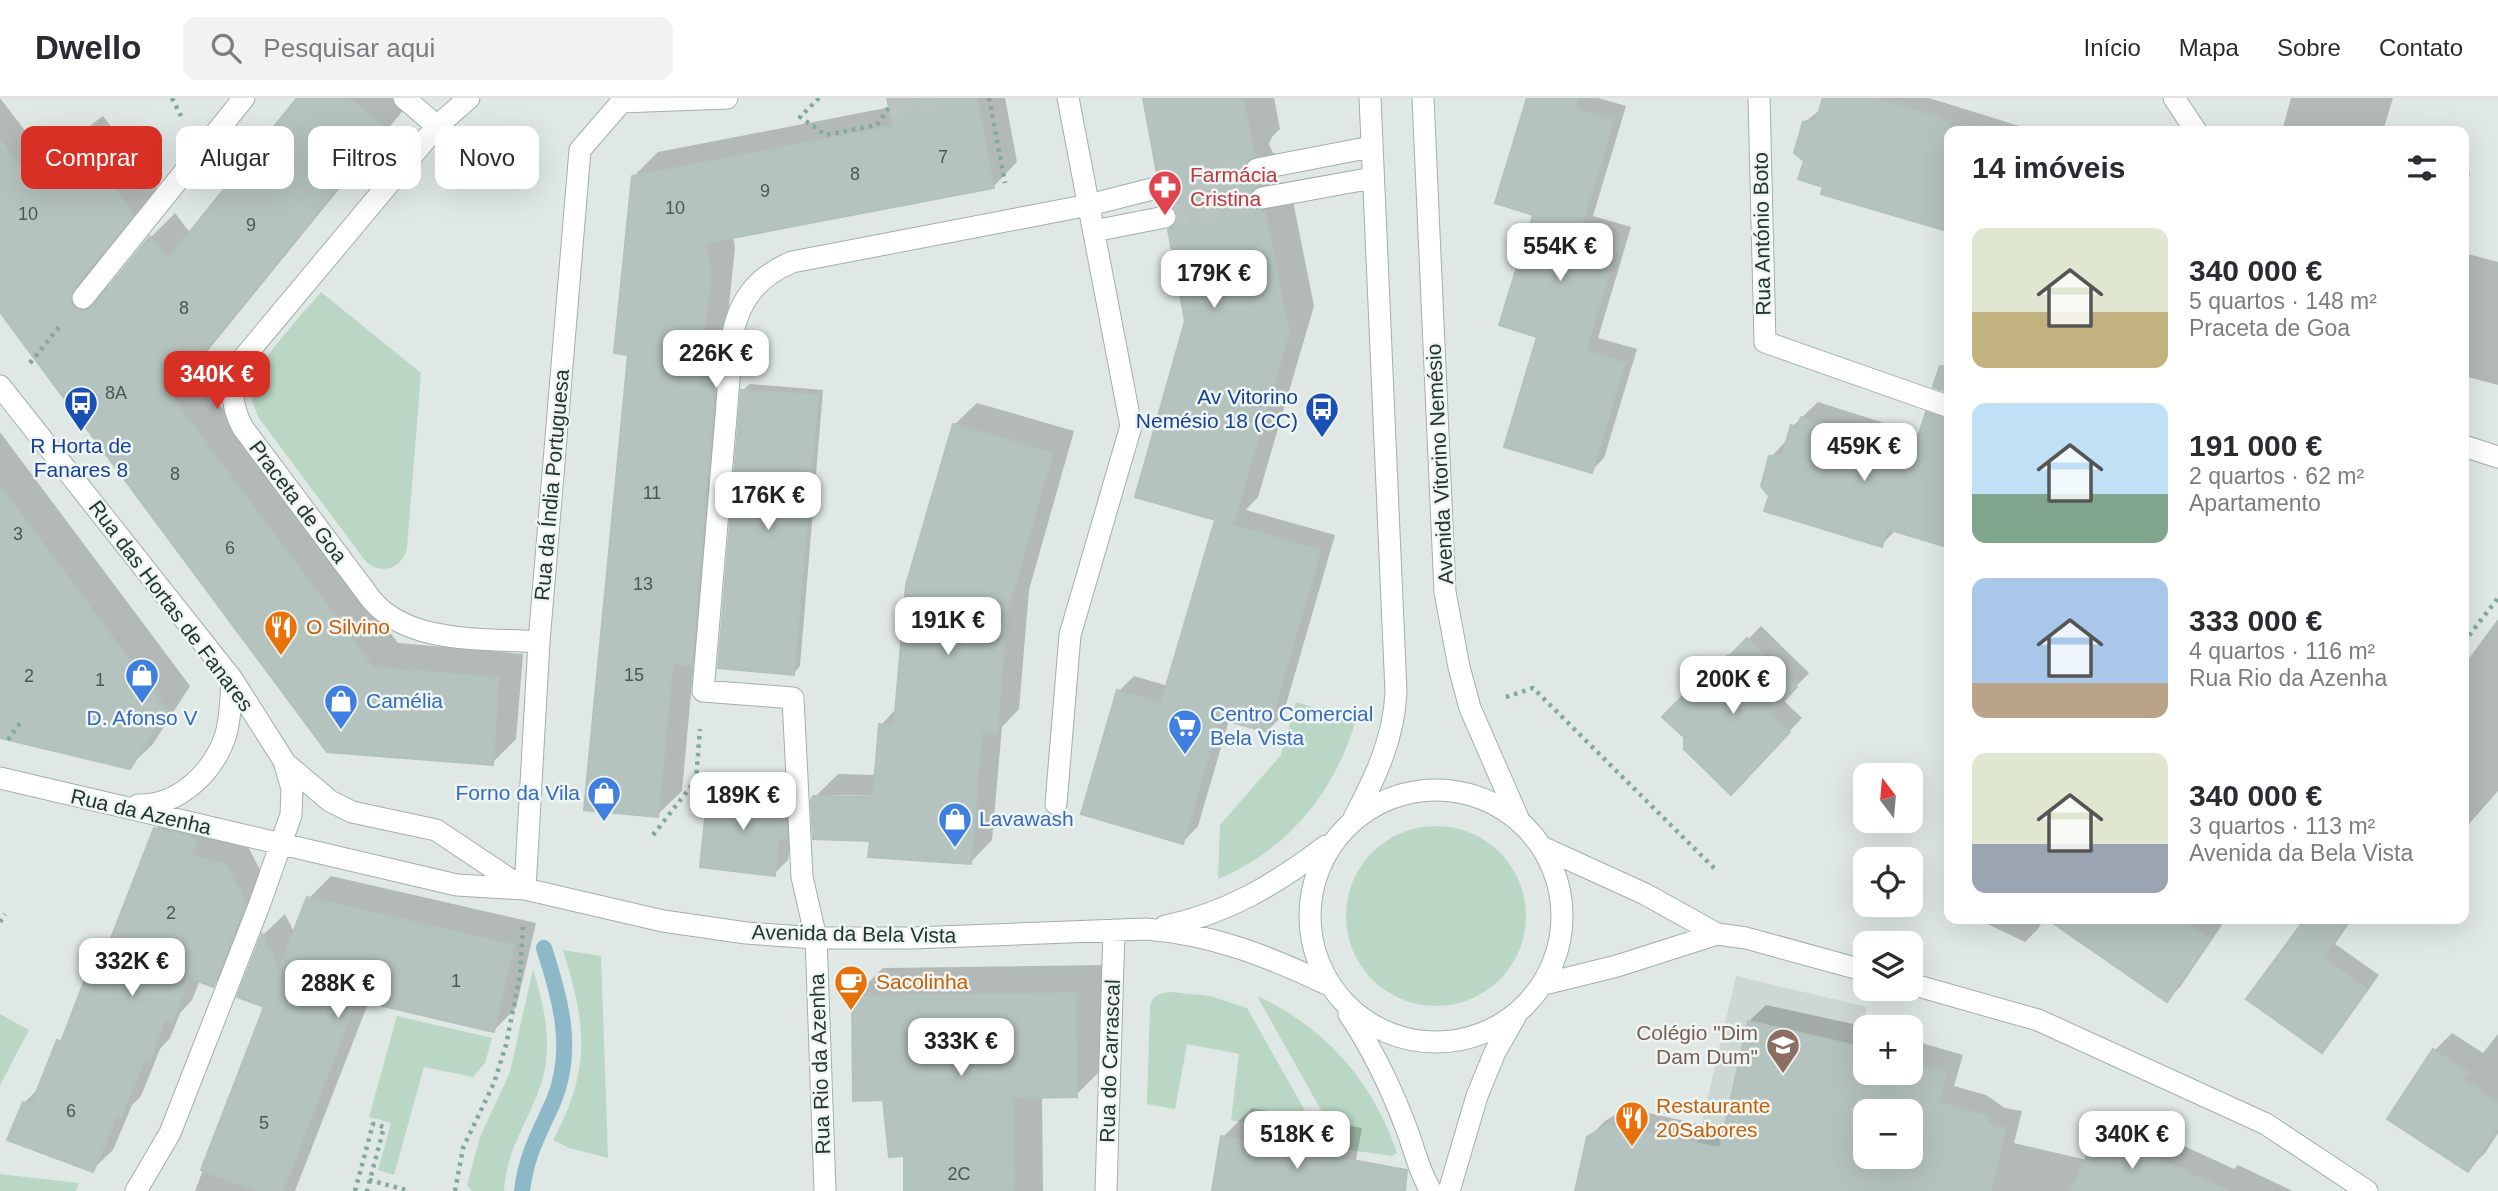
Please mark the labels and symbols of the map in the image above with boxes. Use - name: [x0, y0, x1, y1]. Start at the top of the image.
- house number: 7: [938, 147, 948, 167]
- street label: Rua António Boto: [1749, 152, 1774, 316]
- place label: Farmácia Cristina: [1190, 163, 1278, 210]
- house number: 8: [850, 164, 860, 184]
- pharmacy icon: Farmácia Cristina: [1146, 168, 1184, 217]
- house number: 9: [760, 181, 770, 201]
- house number: 10: [665, 198, 685, 218]
- house number: 10: [18, 204, 38, 224]
- house number: 9: [246, 215, 256, 235]
- pin: 554K €: [1503, 223, 1617, 283]
- pin: 179K €: [1157, 250, 1271, 310]
- house number: 8: [179, 298, 189, 318]
- pin: 226K €: [659, 330, 773, 390]
- street label: Avenida Vitorino Nemésio: [1422, 343, 1457, 585]
- pin: 340K €: [160, 352, 274, 411]
- street label: Rua da Índia Portuguesa: [530, 368, 573, 602]
- house number: 8A: [105, 383, 127, 403]
- bus stop icon: R Horta de Fanares 8: [62, 384, 100, 433]
- place label: Av Vitorino Nemésio 18 (CC): [1136, 385, 1298, 432]
- bus stop icon: Av Vitorino Nemésio 18 (CC): [1303, 390, 1341, 439]
- pin: 459K €: [1807, 424, 1921, 483]
- place label: R Horta de Fanares 8: [30, 434, 132, 481]
- street label: Praceta de Goa: [245, 436, 352, 568]
- house number: 8: [170, 464, 180, 484]
- pin: 176K €: [711, 472, 825, 532]
- house number: 11: [643, 483, 661, 503]
- street label: Rua das Hortas de Fanares: [85, 496, 258, 716]
- house number: 3: [13, 524, 23, 544]
- house number: 6: [225, 538, 235, 558]
- house number: 13: [633, 574, 653, 594]
- pin: 191K €: [891, 598, 1005, 657]
- restaurant icon: O Silvino: [262, 608, 300, 657]
- place label: O Silvino: [306, 615, 390, 638]
- shop icon: D. Afonso V: [123, 656, 161, 705]
- pin: 200K €: [1676, 656, 1790, 716]
- house number: 15: [624, 665, 644, 685]
- house number: 2: [24, 666, 34, 686]
- house number: 1: [95, 670, 105, 690]
- shop icon: Camélia: [322, 682, 360, 731]
- place label: Camélia: [366, 689, 443, 712]
- place label: Centro Comercial Bela Vista: [1210, 702, 1373, 749]
- place label: D. Afonso V: [87, 706, 197, 729]
- supermarket icon: Centro Comercial Bela Vista: [1166, 707, 1204, 756]
- north arrow: [1853, 763, 1923, 833]
- pin: 189K €: [686, 772, 800, 832]
- shop icon: Forno da Vila: [585, 774, 623, 823]
- place label: Forno da Vila: [455, 781, 580, 804]
- street label: Rua da Azenha: [69, 784, 214, 839]
- shop icon: Lavawash: [936, 800, 974, 849]
- place label: Lavawash: [979, 807, 1074, 830]
- house number: 2: [166, 903, 176, 923]
- street label: Avenida da Bela Vista: [751, 920, 957, 947]
- pin: 332K €: [75, 939, 189, 998]
- pin: 288K €: [281, 960, 395, 1020]
- cafe icon: Sacolinha: [832, 963, 870, 1012]
- place label: Sacolinha: [876, 970, 969, 993]
- house number: 1: [451, 971, 461, 991]
- street label: Rua Rio da Azenha: [805, 973, 834, 1155]
- street label: Rua do Carrascal: [1095, 979, 1124, 1143]
- pin: 333K €: [904, 1018, 1018, 1078]
- place label: Colégio "Dim Dam Dum": [1636, 1021, 1758, 1068]
- school or university icon: Colégio "Dim Dam Dum": [1764, 1026, 1802, 1075]
- place label: Restaurante 20Sabores: [1656, 1094, 1770, 1141]
- restaurant icon: Restaurante 20Sabores: [1613, 1099, 1651, 1148]
- house number: 6: [66, 1101, 76, 1121]
- pin: 518K €: [1240, 1112, 1354, 1171]
- pin: 340K €: [2075, 1112, 2189, 1171]
- house number: 5: [259, 1113, 269, 1133]
- house number: 2C: [947, 1164, 971, 1184]

